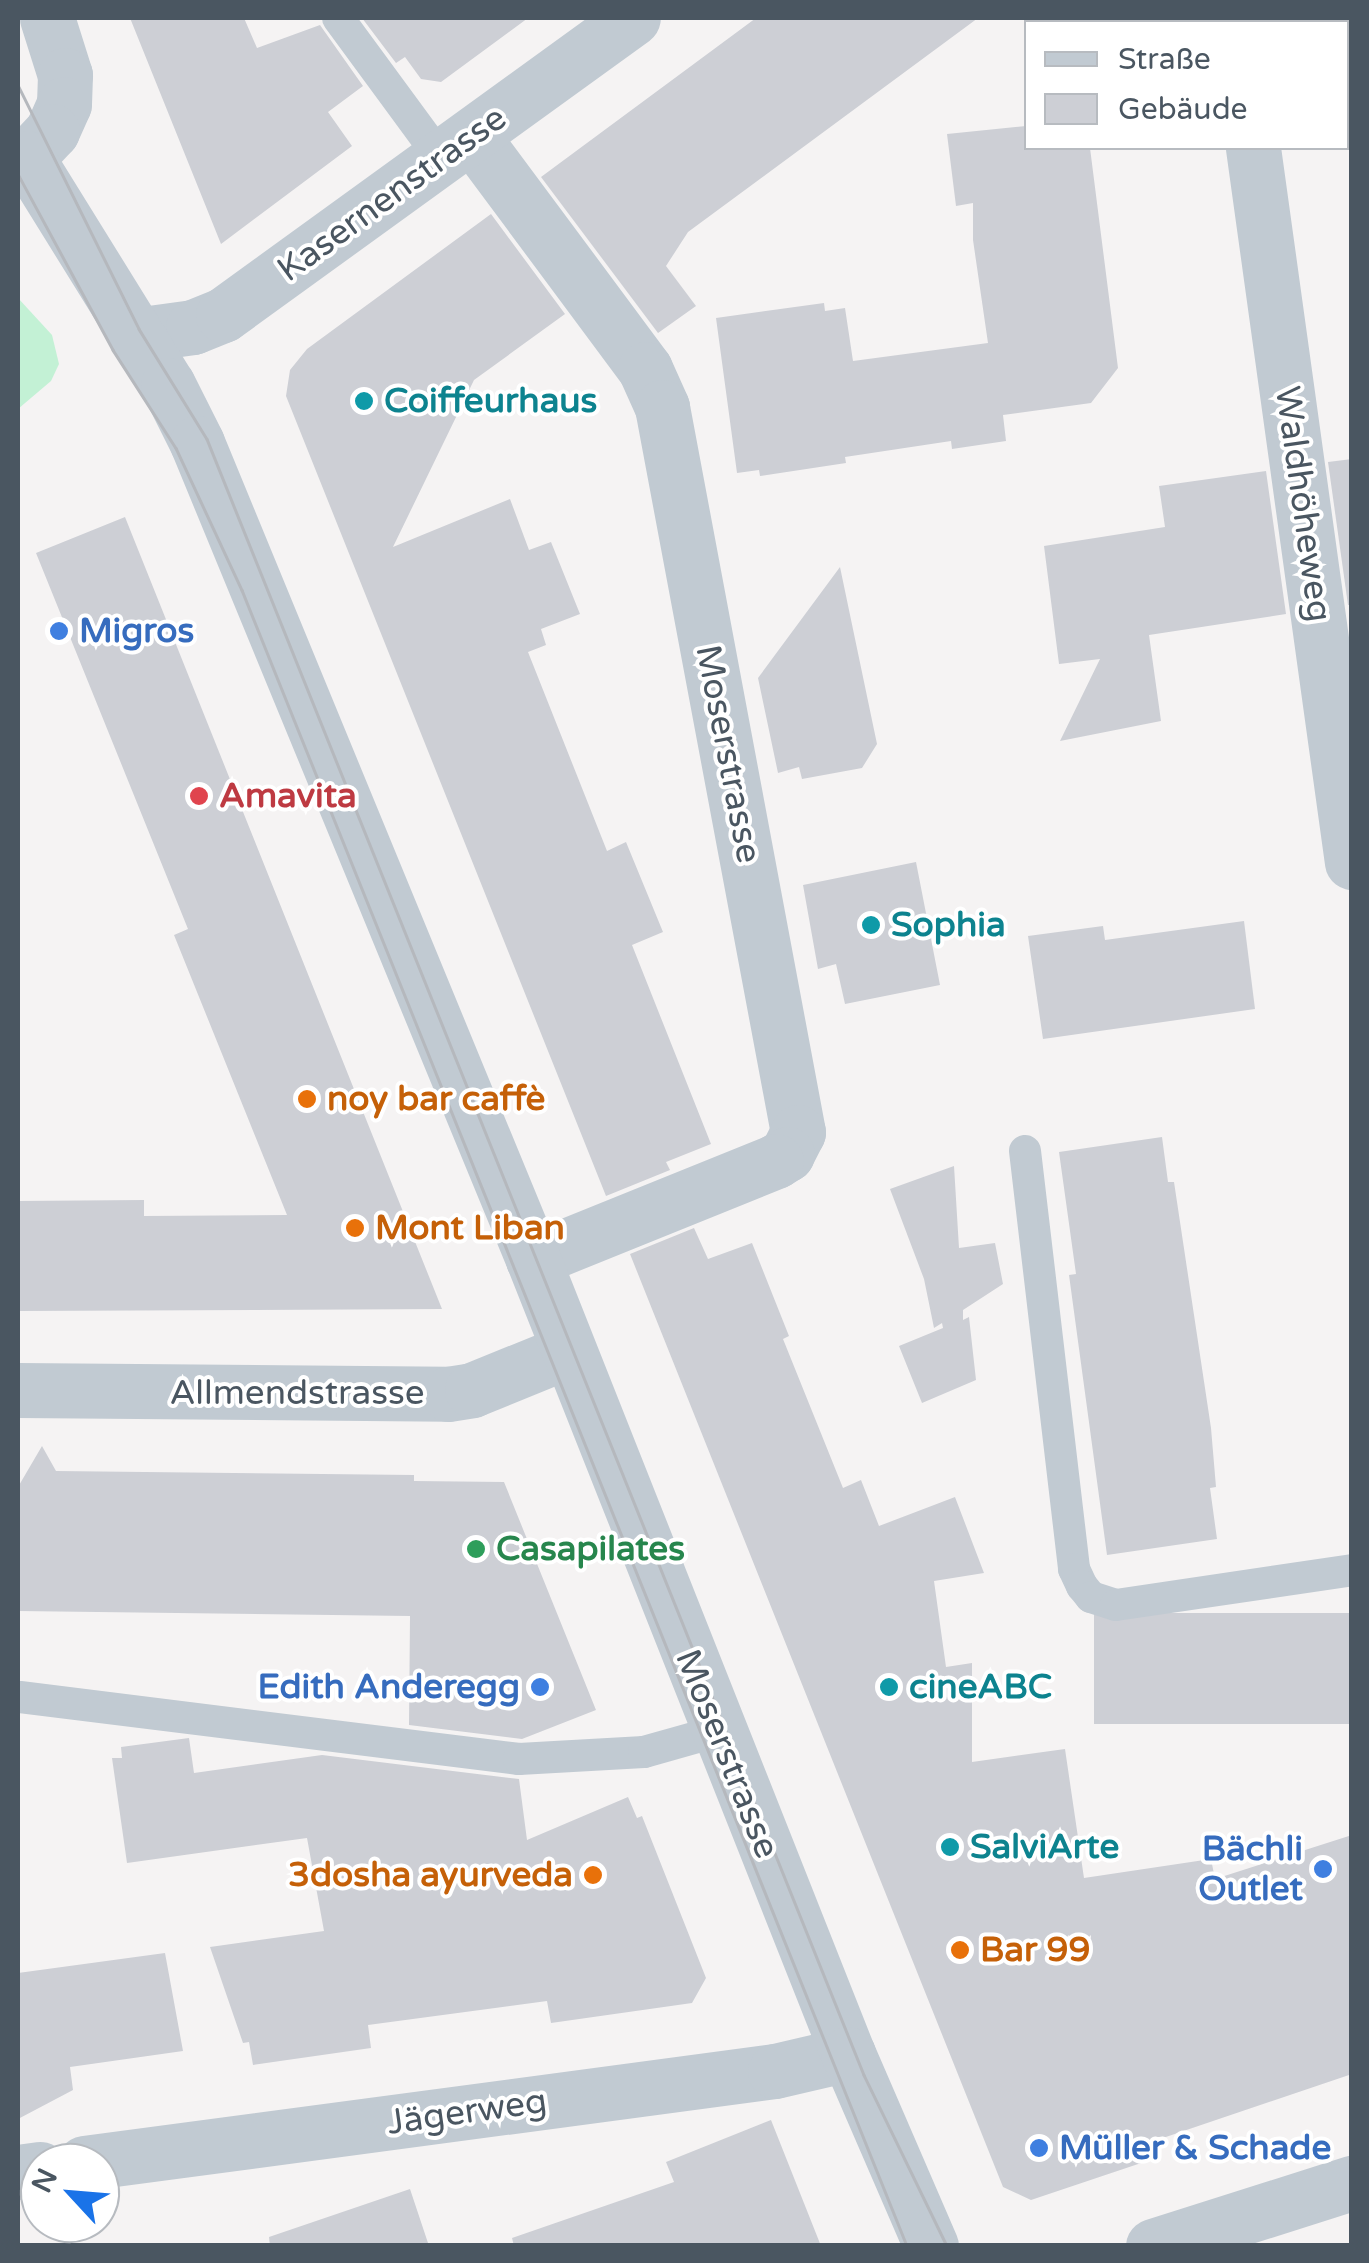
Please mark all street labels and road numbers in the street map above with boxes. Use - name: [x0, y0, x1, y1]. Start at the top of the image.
- street label: Kasernenstrasse: [270, 97, 514, 291]
- street label: Waldhöheweg: [1266, 384, 1340, 624]
- street label: Moserstrasse: [686, 641, 770, 867]
- street label: Allmendstrasse: [169, 1372, 425, 1414]
- street label: Moserstrasse: [666, 1644, 788, 1864]
- street label: Jägerweg: [385, 2080, 549, 2144]

